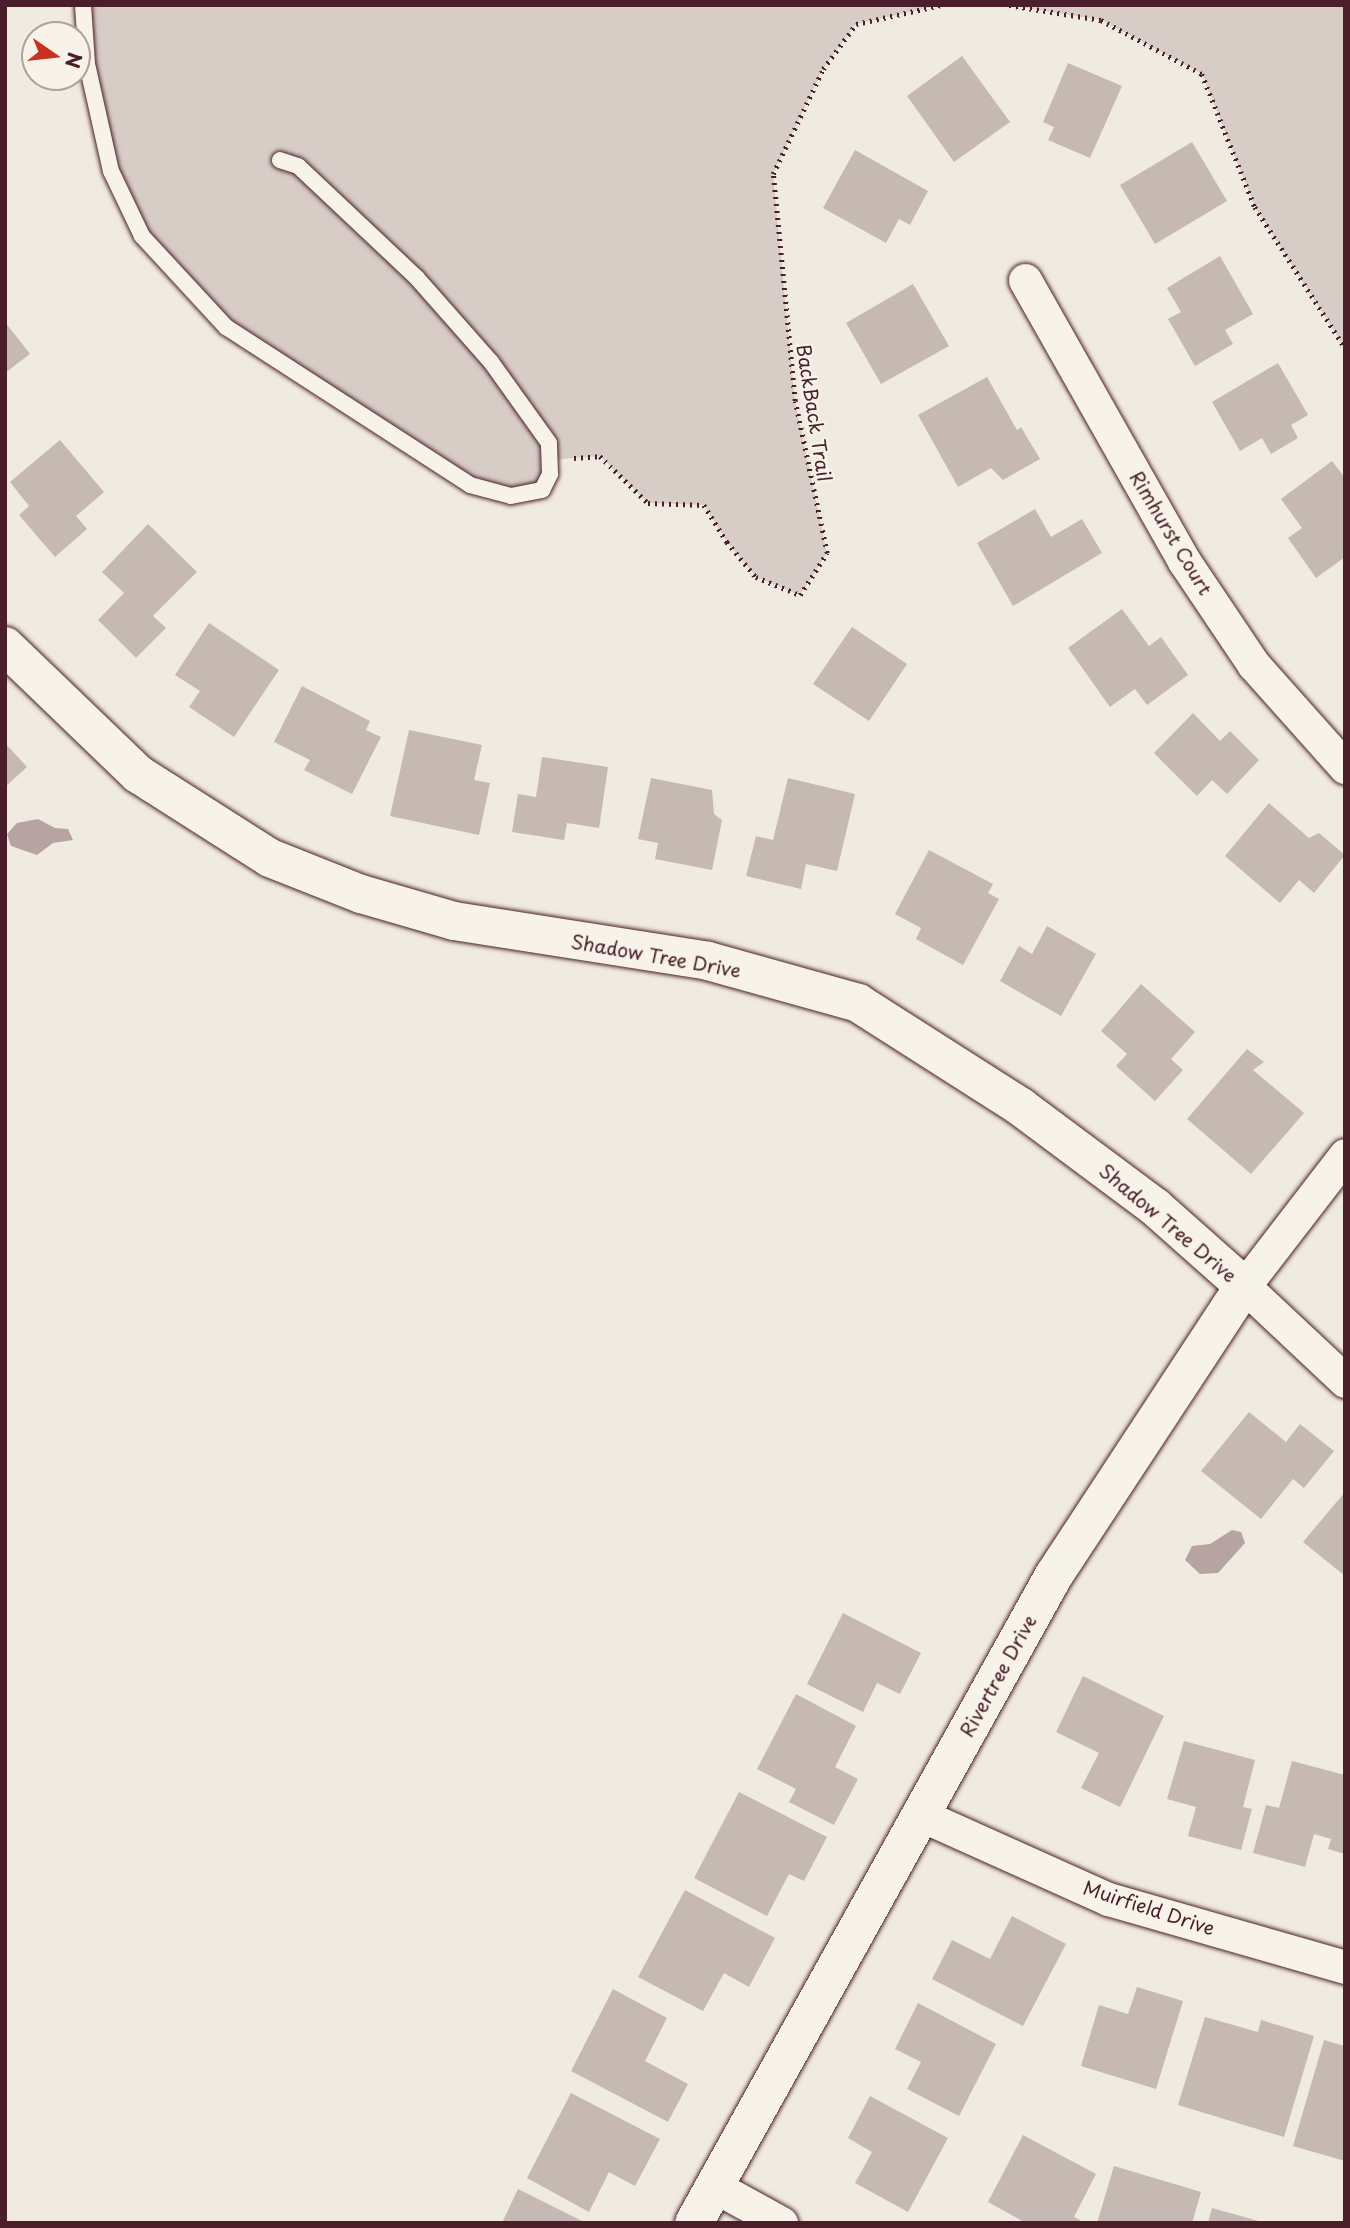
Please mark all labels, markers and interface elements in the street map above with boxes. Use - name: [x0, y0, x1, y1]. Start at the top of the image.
- north arrow: [21, 21, 91, 91]
- text: N: [59, 50, 90, 71]
- street label: BackBack Trail: [792, 342, 836, 484]
- street label: Rimhurst Court: [1125, 467, 1217, 599]
- street label: Shadow Tree Drive: [568, 930, 744, 982]
- street label: Shadow Tree Drive: [1094, 1158, 1242, 1288]
- street label: Rivertree Drive: [955, 1610, 1041, 1742]
- street label: Muirfield Drive: [1080, 1876, 1218, 1940]

